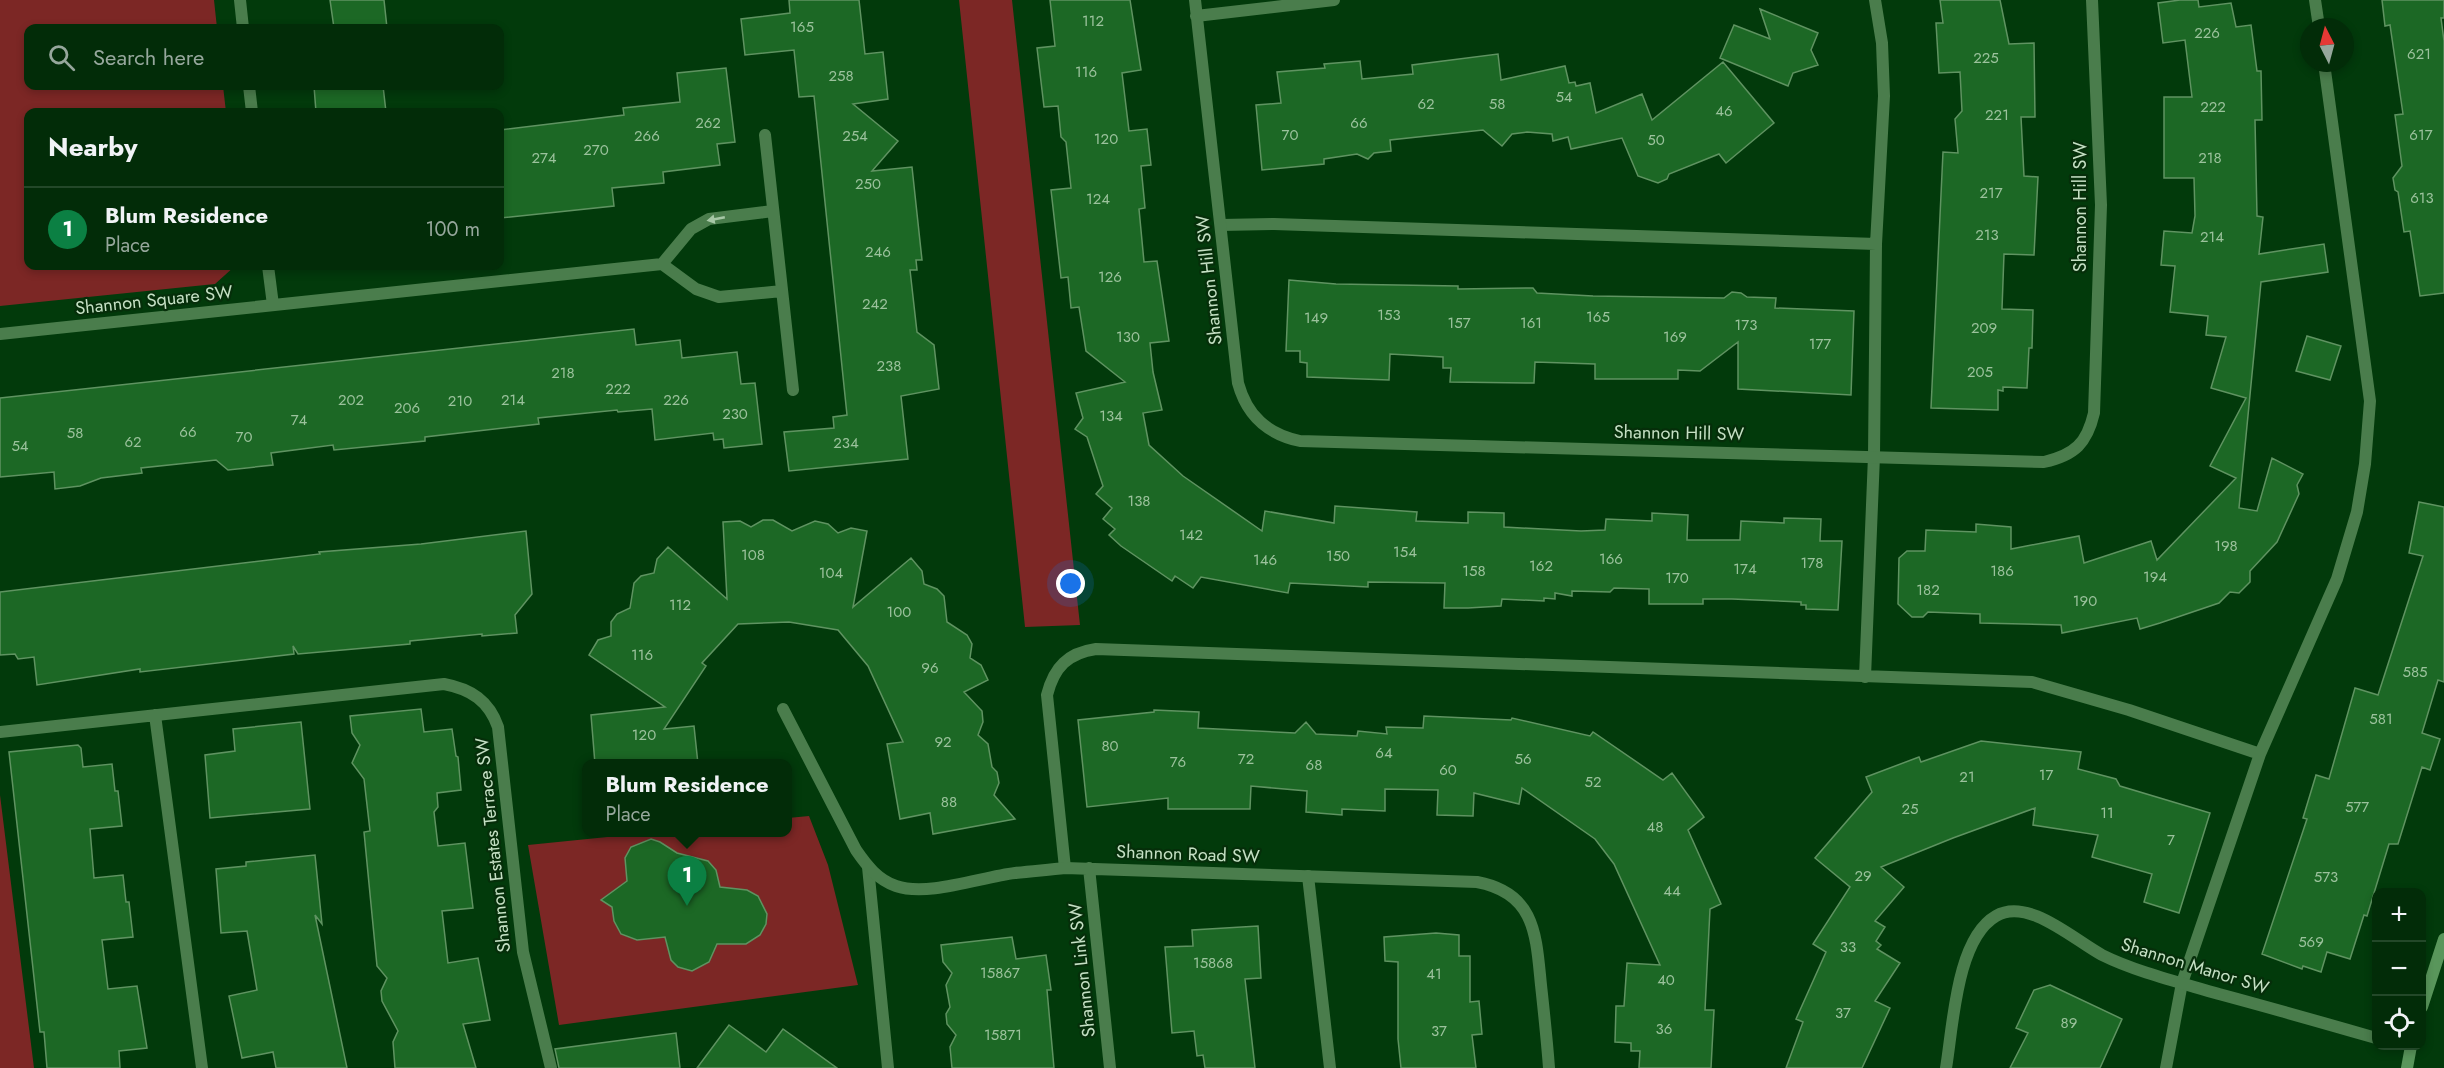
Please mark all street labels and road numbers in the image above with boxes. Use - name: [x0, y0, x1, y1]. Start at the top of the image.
- street label: Shannon Hill SW: [2067, 142, 2093, 272]
- street label: Shannon Hill SW: [1189, 214, 1229, 346]
- street label: Shannon Square SW: [74, 279, 234, 321]
- street label: Shannon Hill SW: [1614, 419, 1745, 447]
- street label: Shannon Estates Terrace SW: [469, 736, 517, 954]
- street label: Shannon Road SW: [1116, 839, 1260, 870]
- street label: Shannon Link SW: [1062, 901, 1102, 1038]
- street label: Shannon Manor SW: [2118, 931, 2272, 1001]

